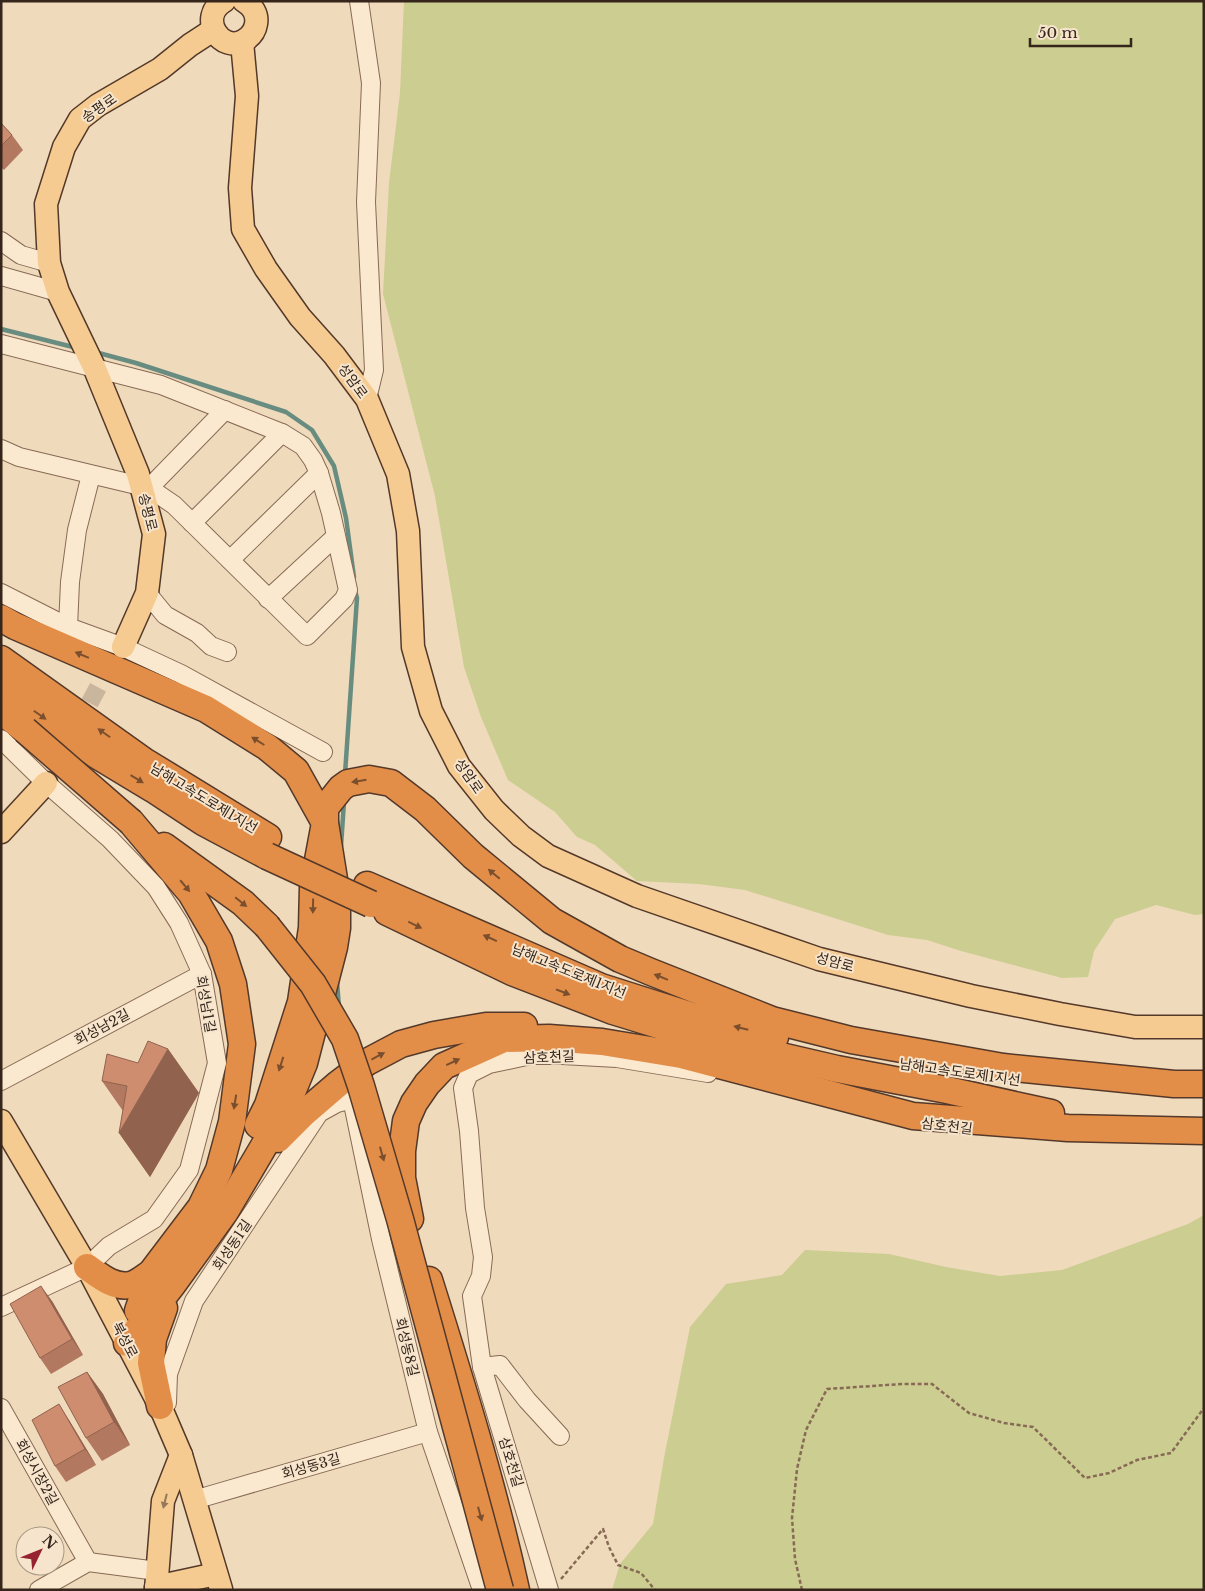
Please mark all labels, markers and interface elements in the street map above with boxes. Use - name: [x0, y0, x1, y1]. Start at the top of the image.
- scale bar: [1030, 15, 1131, 47]
- text: 50 m: [1038, 23, 1078, 42]
- street label: 송평로: [78, 89, 120, 126]
- street label: 성암로: [334, 360, 372, 402]
- street label: 송평로: [135, 491, 161, 533]
- one-way arrow: [75, 650, 89, 658]
- one-way arrow: [33, 710, 47, 720]
- one-way arrow: [97, 728, 111, 738]
- one-way arrow: [251, 737, 264, 746]
- street label: 성암로: [451, 755, 488, 797]
- street label: 남해고속도로제1지선: [147, 759, 261, 837]
- one-way arrow: [131, 774, 144, 783]
- one-way arrow: [351, 777, 367, 785]
- one-way arrow: [488, 868, 501, 879]
- one-way arrow: [180, 879, 191, 892]
- one-way arrow: [234, 897, 247, 908]
- one-way arrow: [308, 898, 316, 914]
- one-way arrow: [408, 922, 422, 930]
- one-way arrow: [483, 934, 497, 942]
- street label: 남해고속도로제1지선: [509, 940, 629, 1002]
- street label: 성암로: [814, 948, 856, 976]
- one-way arrow: [654, 972, 668, 980]
- street label: 회성남1길: [192, 974, 220, 1034]
- one-way arrow: [556, 988, 571, 996]
- street label: 회성남2길: [71, 1005, 133, 1049]
- one-way arrow: [734, 1024, 749, 1032]
- street label: 삼호천길: [523, 1047, 575, 1067]
- one-way arrow: [371, 1052, 385, 1060]
- street label: 남해고속도로제1지선: [898, 1055, 1022, 1089]
- one-way arrow: [277, 1057, 285, 1072]
- one-way arrow: [446, 1057, 460, 1065]
- one-way arrow: [231, 1094, 239, 1110]
- street label: 삼호천길: [920, 1114, 974, 1138]
- one-way arrow: [378, 1147, 386, 1162]
- street label: 회성동1길: [208, 1216, 256, 1274]
- street label: 회성동8길: [391, 1316, 423, 1378]
- street label: 북성로: [108, 1319, 142, 1361]
- street label: 삼호천길: [495, 1435, 527, 1489]
- street label: 회성시장2길: [11, 1436, 63, 1508]
- street label: 회성동3길: [280, 1449, 342, 1483]
- one-way arrow: [161, 1493, 169, 1509]
- one-way arrow: [476, 1506, 484, 1521]
- north arrow: [15, 1526, 65, 1576]
- text: N: [38, 1531, 61, 1553]

